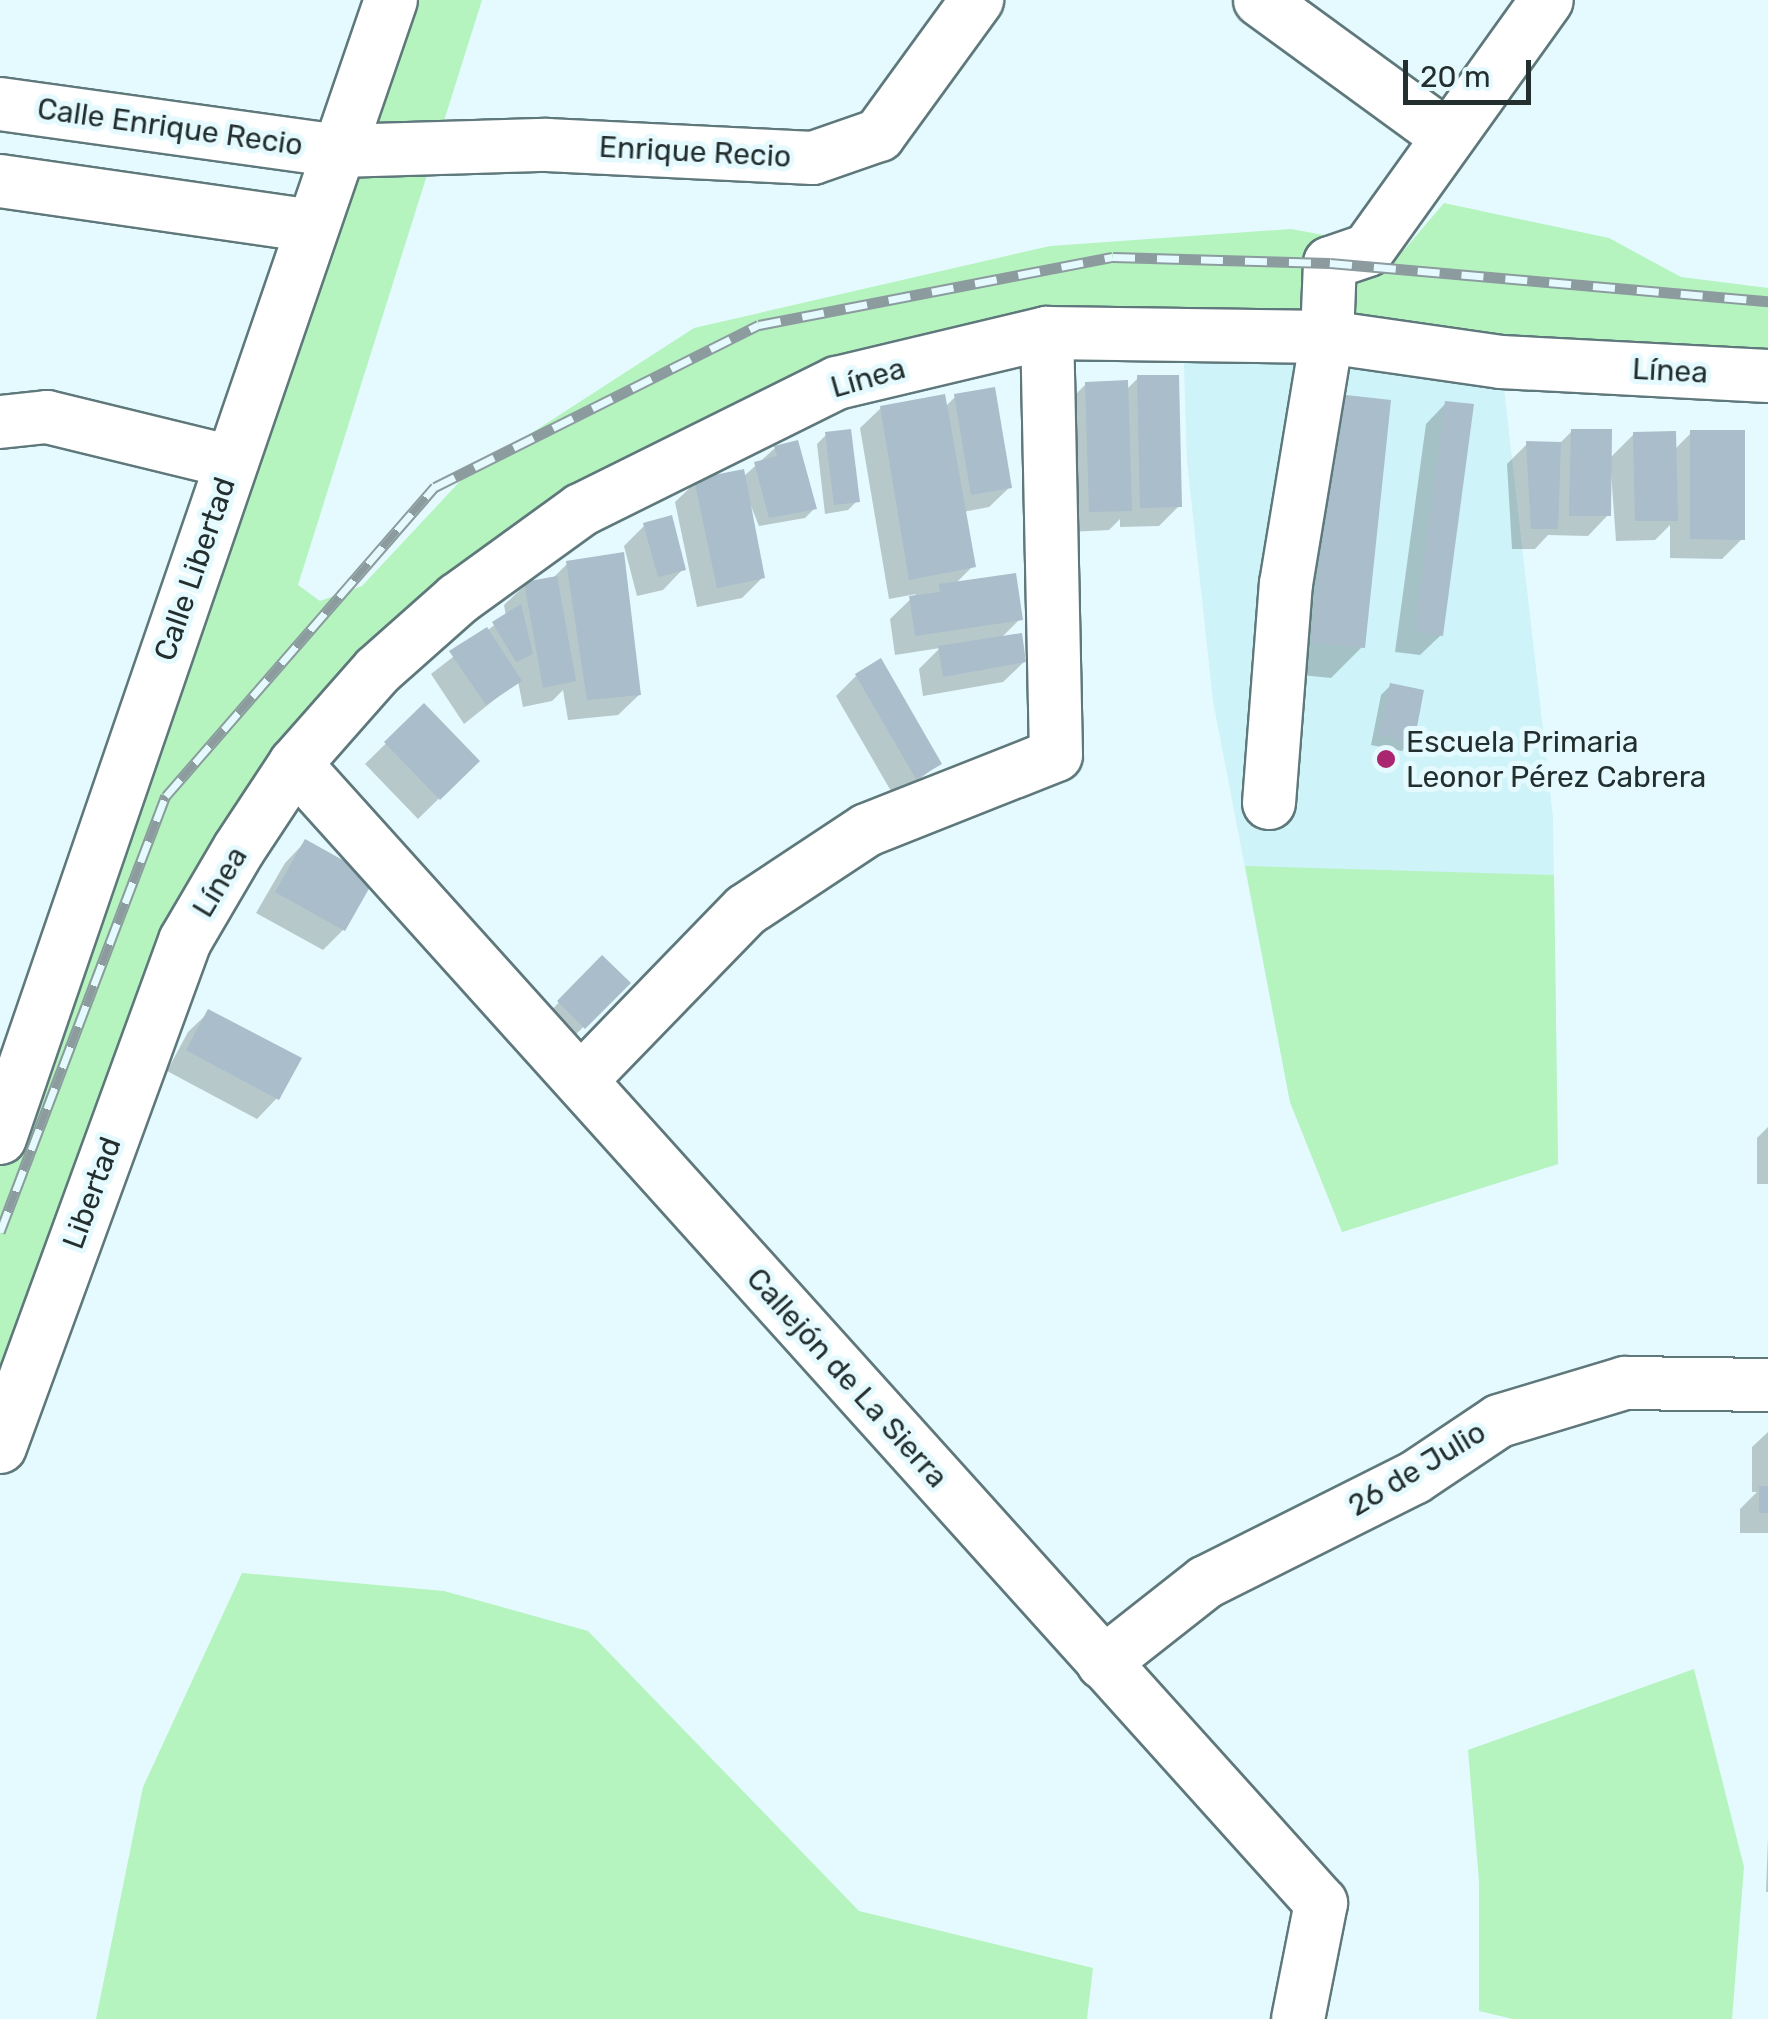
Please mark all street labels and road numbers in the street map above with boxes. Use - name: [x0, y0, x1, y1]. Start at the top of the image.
- street label: Calle Enrique Recio: [35, 91, 305, 163]
- street label: Enrique Recio: [598, 129, 792, 175]
- street label: Línea: [827, 350, 909, 406]
- street label: Línea: [1631, 351, 1709, 391]
- street label: Calle Libertad: [147, 473, 243, 665]
- street label: Línea: [185, 840, 255, 924]
- street label: Libertad: [55, 1132, 129, 1254]
- street label: Callejón de La Sierra: [739, 1261, 955, 1495]
- street label: 26 de Julio: [1342, 1414, 1492, 1524]

